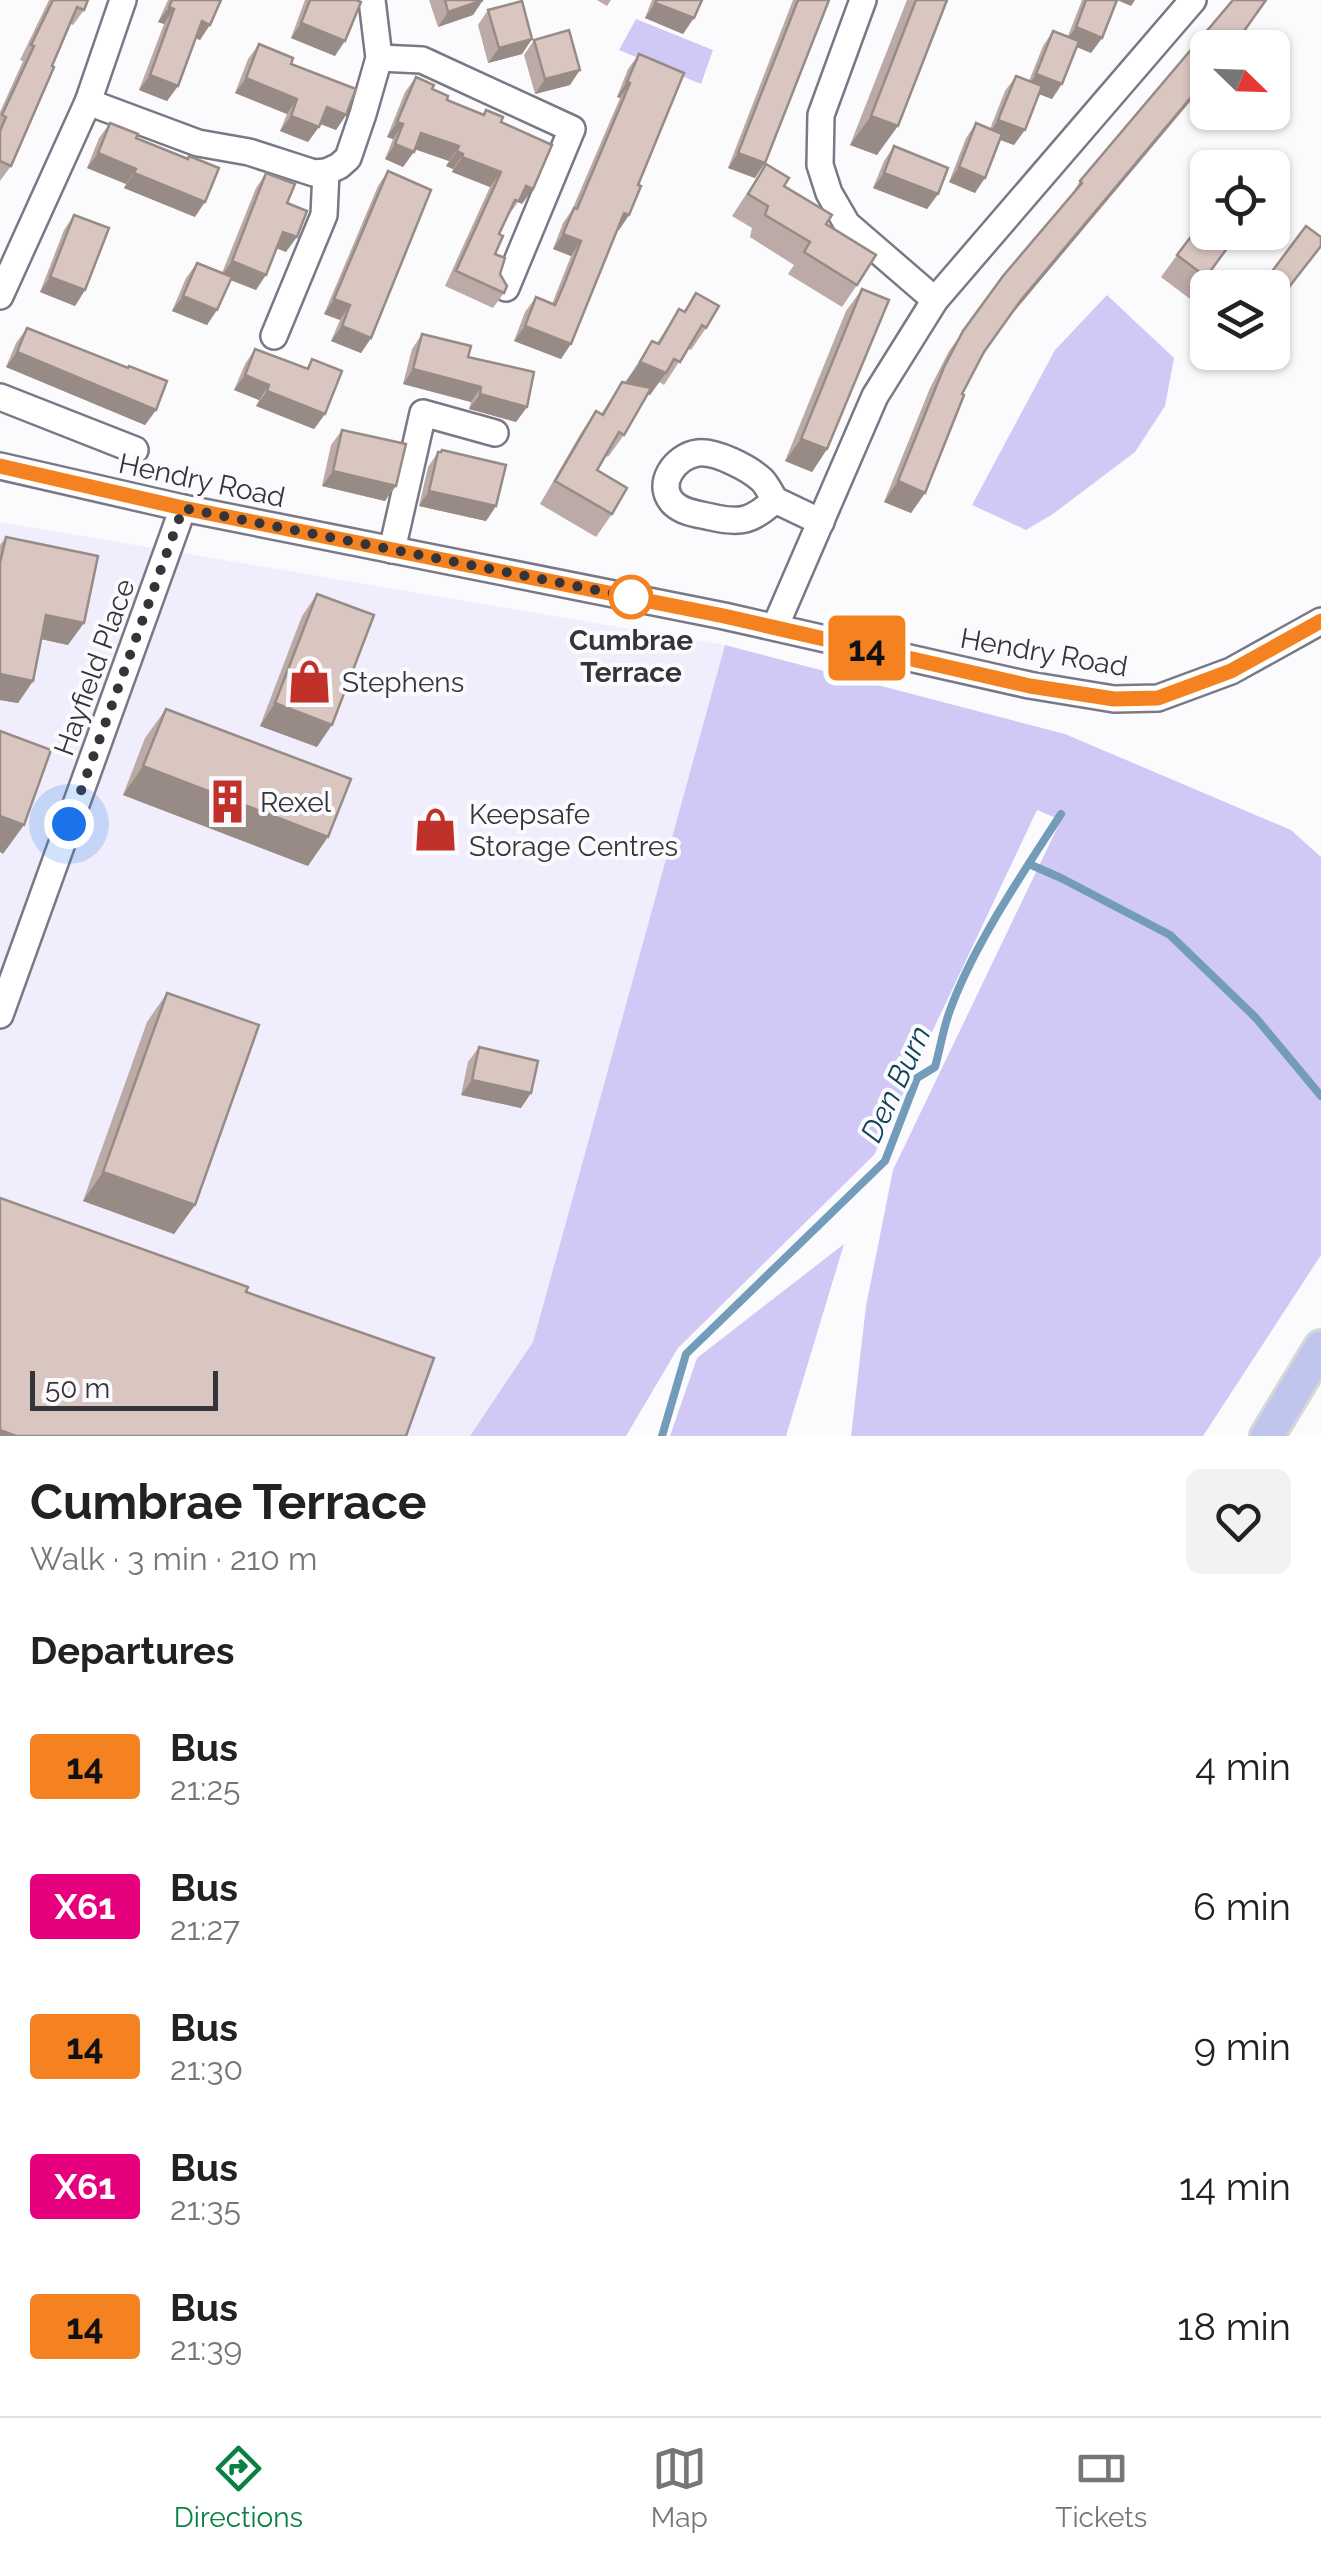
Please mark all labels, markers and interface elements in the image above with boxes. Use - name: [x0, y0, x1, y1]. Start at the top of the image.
- north arrow: [1190, 30, 1290, 130]
- map controls: [1190, 30, 1290, 370]
- button: locate: [1190, 150, 1290, 250]
- button: layers: [1190, 270, 1290, 370]
- street label: Hendry Road: [116, 447, 288, 514]
- street label: Hayfield Place: [47, 575, 142, 760]
- marker: Cumbrae Terrace: [610, 576, 652, 618]
- line badge: 14: [822, 616, 912, 680]
- street label: Hendry Road: [958, 622, 1130, 683]
- place label: Cumbrae Terrace: [569, 624, 693, 689]
- text: 14: [848, 628, 886, 669]
- shop icon: Stephens: [285, 658, 333, 706]
- place label: Stephens: [342, 666, 464, 699]
- building icon: Rexel: [203, 778, 251, 826]
- place label: Rexel: [260, 786, 332, 819]
- place label: Keepsafe Storage Centres: [469, 798, 678, 863]
- your location: [44, 799, 94, 849]
- shop icon: Keepsafe Storage Centres: [412, 806, 460, 854]
- water label: Den Burn: [853, 1020, 938, 1147]
- scale bar: [30, 1366, 218, 1410]
- text: 50 m: [45, 1372, 110, 1405]
- button: heart: [1186, 1469, 1291, 1574]
- text: Cumbrae Terrace: [30, 1474, 426, 1530]
- text: Walk · 3 min · 210 m: [30, 1540, 317, 1577]
- text: Departures: [30, 1628, 235, 1673]
- text: Bus: [170, 1725, 238, 1770]
- text: 4 min: [1195, 1744, 1291, 1789]
- text: 14: [66, 1746, 104, 1787]
- text: 21:25: [170, 1770, 241, 1807]
- text: Bus: [170, 1865, 238, 1910]
- text: 6 min: [1193, 1884, 1291, 1929]
- text: X61: [54, 1886, 116, 1927]
- text: 21:27: [170, 1910, 240, 1947]
- text: Bus: [170, 2005, 238, 2050]
- text: 9 min: [1194, 2024, 1291, 2069]
- text: 14: [66, 2026, 104, 2067]
- text: 21:30: [170, 2050, 243, 2087]
- text: Bus: [170, 2145, 238, 2190]
- text: 14 min: [1179, 2164, 1291, 2209]
- text: X61: [54, 2166, 116, 2207]
- text: 21:35: [170, 2190, 241, 2227]
- text: Bus: [170, 2285, 238, 2330]
- text: 18 min: [1177, 2304, 1291, 2349]
- text: 14: [66, 2306, 104, 2347]
- text: 21:39: [170, 2330, 242, 2367]
- tab: Directions: [174, 2441, 303, 2534]
- tab: Map: [651, 2441, 708, 2534]
- tab: Tickets: [1055, 2441, 1147, 2534]

